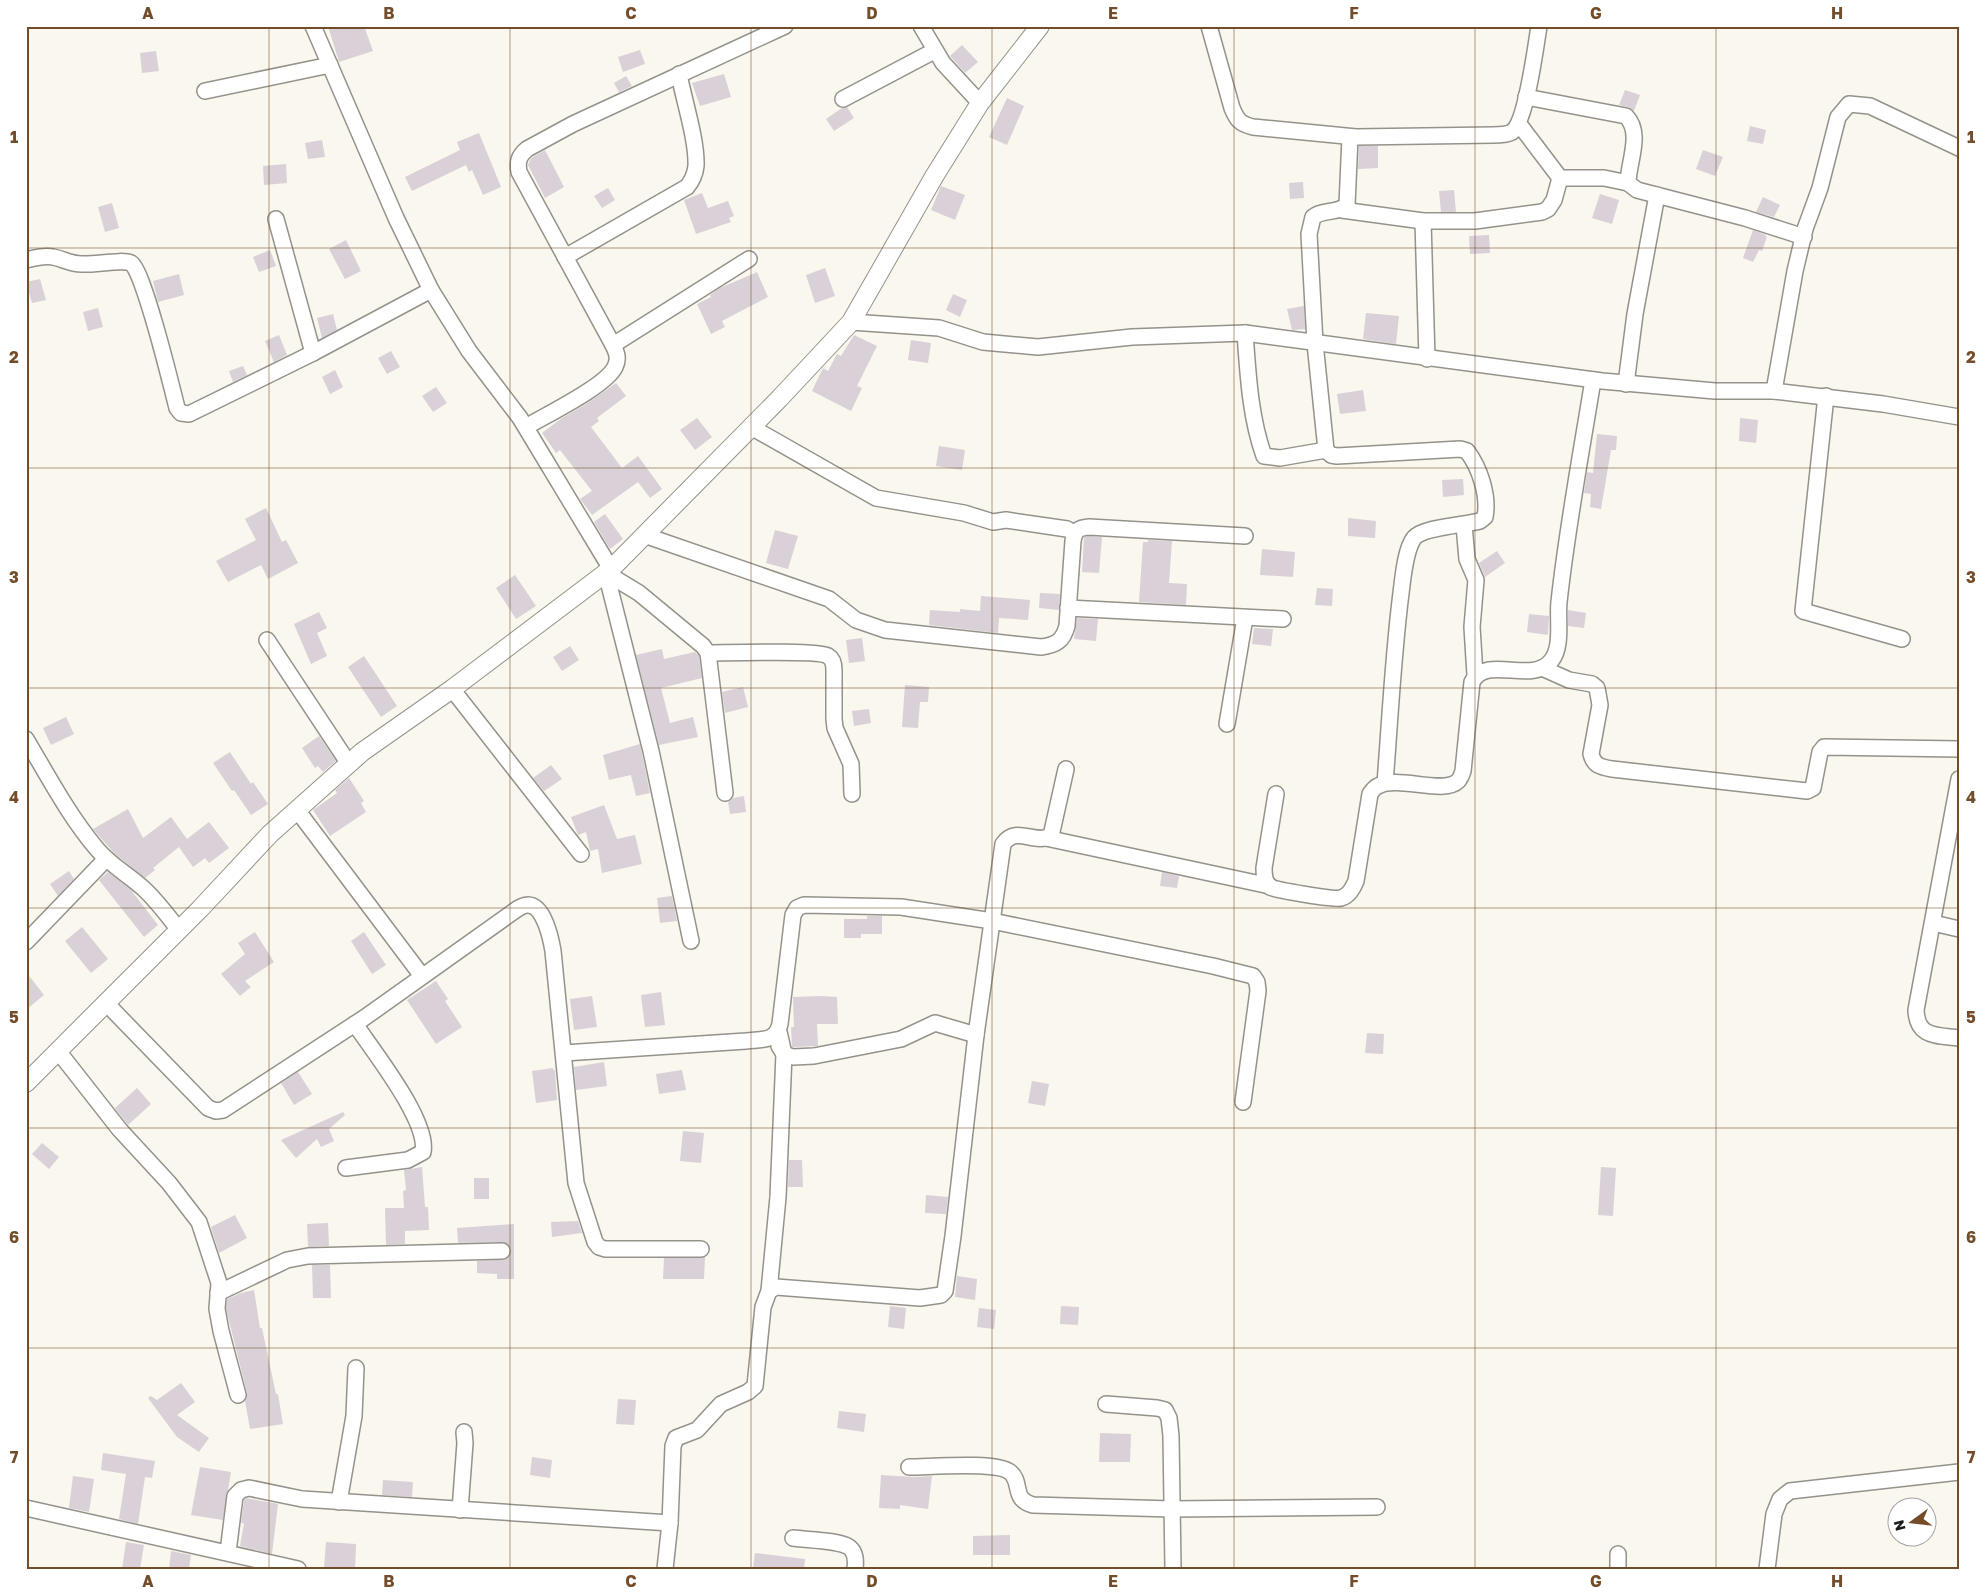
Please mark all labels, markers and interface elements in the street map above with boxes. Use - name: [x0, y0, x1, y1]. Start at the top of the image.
- text: A: [142, 3, 154, 23]
- text: B: [383, 3, 395, 23]
- text: C: [625, 3, 637, 23]
- text: D: [866, 3, 878, 23]
- text: E: [1108, 3, 1118, 23]
- text: F: [1349, 3, 1359, 23]
- text: G: [1590, 3, 1602, 23]
- text: H: [1831, 3, 1843, 23]
- text: 1: [10, 127, 18, 147]
- text: 1: [1967, 127, 1975, 147]
- text: 2: [9, 347, 19, 367]
- text: 2: [1966, 347, 1976, 367]
- text: 3: [9, 567, 19, 587]
- text: 3: [1966, 567, 1976, 587]
- text: 4: [9, 787, 19, 807]
- text: 4: [1966, 787, 1976, 807]
- text: 5: [9, 1007, 19, 1027]
- text: 5: [1966, 1007, 1976, 1027]
- text: 6: [9, 1227, 19, 1247]
- text: 6: [1966, 1227, 1976, 1247]
- text: 7: [10, 1447, 19, 1467]
- text: 7: [1967, 1447, 1976, 1467]
- north arrow: [1888, 1498, 1938, 1548]
- text: N: [1889, 1518, 1909, 1533]
- text: A: [142, 1571, 154, 1591]
- text: B: [383, 1571, 395, 1591]
- text: C: [625, 1571, 637, 1591]
- text: D: [866, 1571, 878, 1591]
- text: E: [1108, 1571, 1118, 1591]
- text: F: [1349, 1571, 1359, 1591]
- text: G: [1590, 1571, 1602, 1591]
- text: H: [1831, 1571, 1843, 1591]

